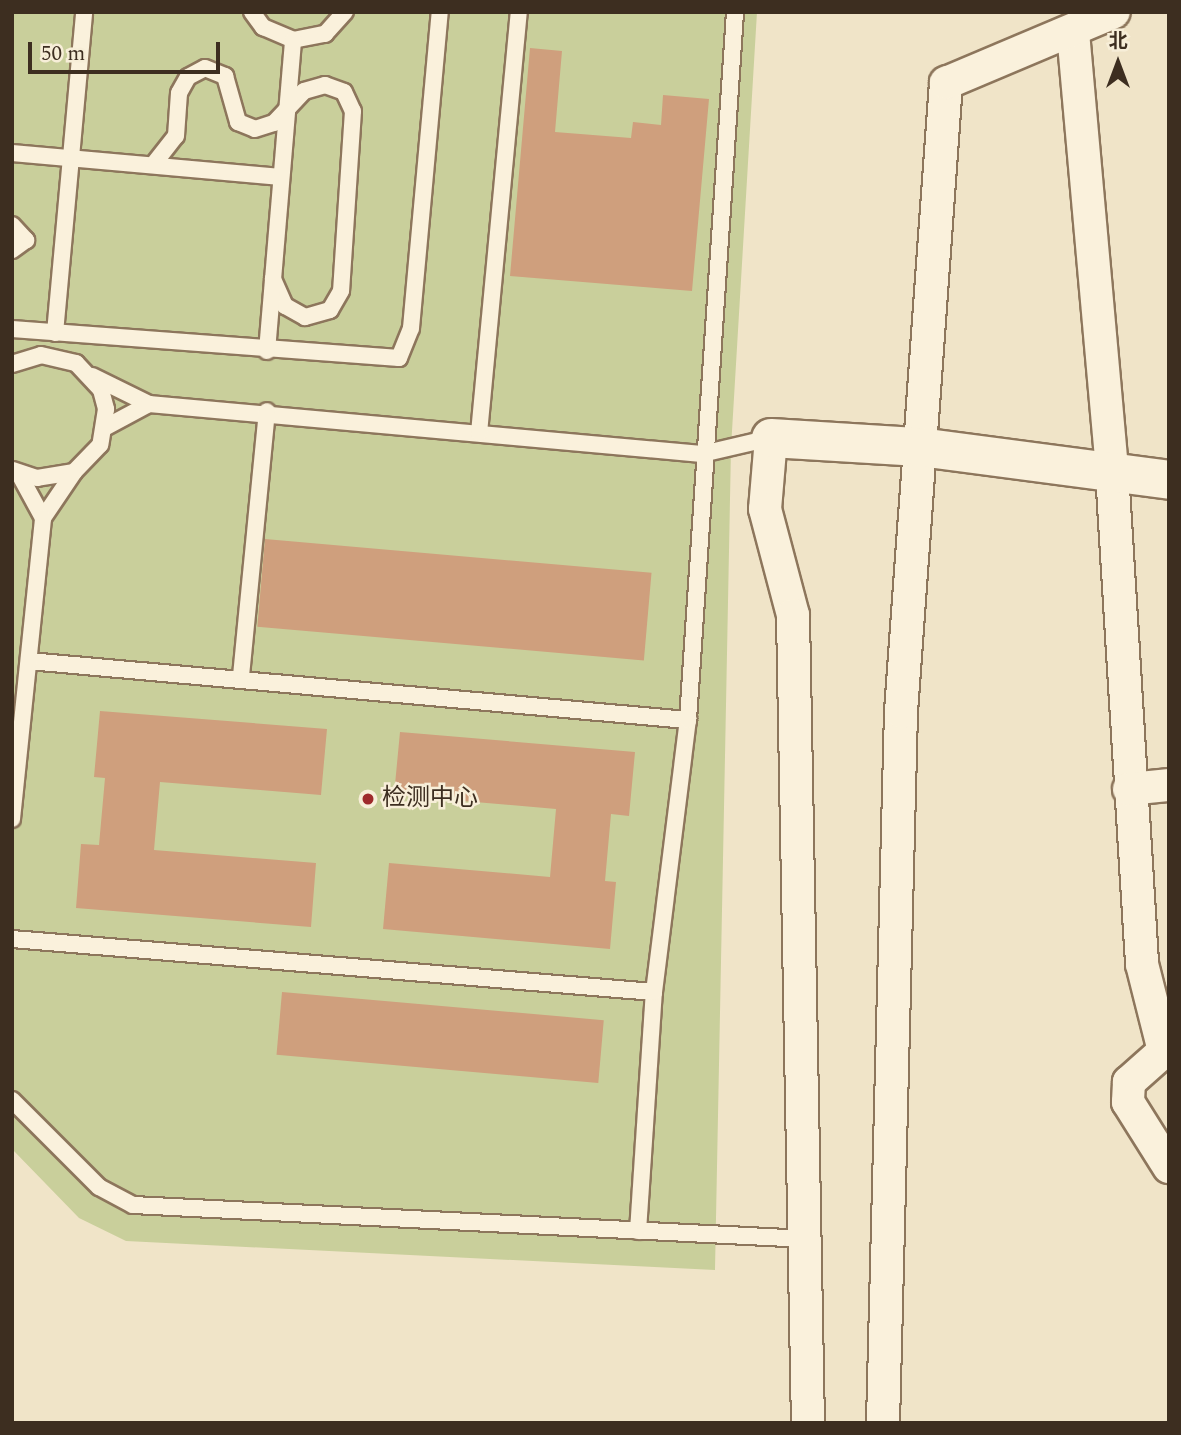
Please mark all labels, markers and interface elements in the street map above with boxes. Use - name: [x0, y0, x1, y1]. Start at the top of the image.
- text: 北: [1108, 27, 1128, 56]
- scale bar: [32, 28, 224, 72]
- north arrow: [1083, 28, 1153, 98]
- text: 50 m: [41, 38, 85, 70]
- place label: 检测中心: [382, 785, 478, 813]
- marker: 检测中心: [360, 791, 376, 807]

